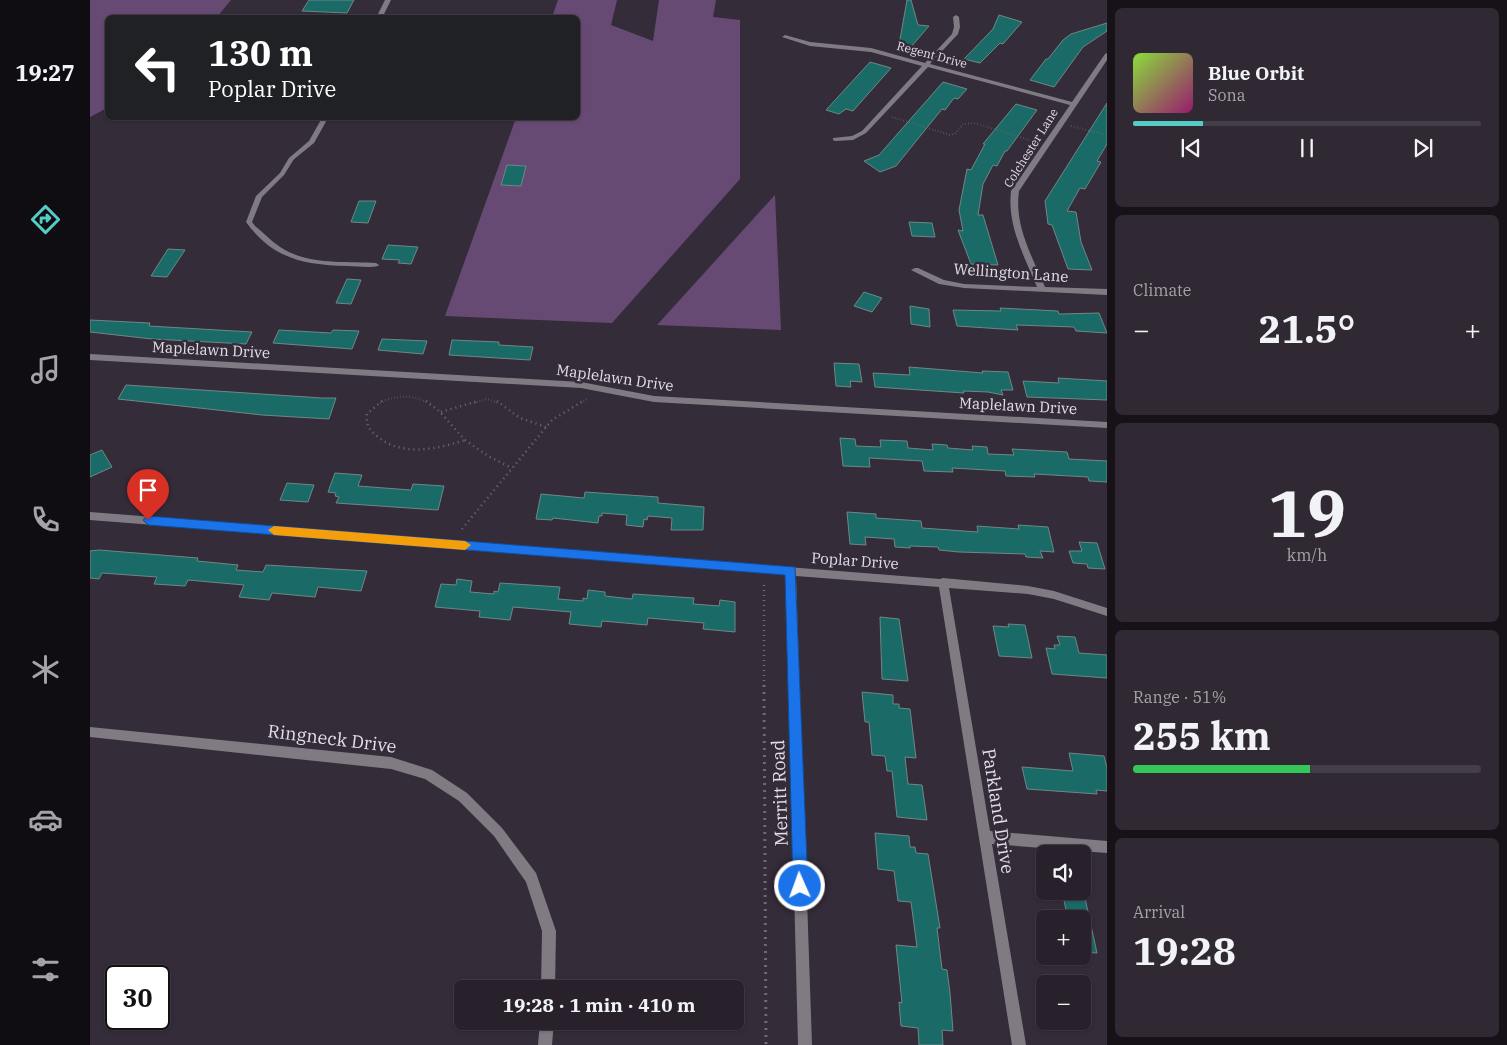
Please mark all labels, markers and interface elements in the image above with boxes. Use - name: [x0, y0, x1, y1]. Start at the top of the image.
- text: 130 m: [208, 30, 313, 76]
- icon: left: [125, 35, 190, 100]
- street label: Regent Drive: [895, 38, 969, 71]
- text: 19:27: [15, 58, 75, 87]
- text: Blue Orbit: [1208, 61, 1304, 85]
- text: Poplar Drive: [208, 74, 336, 103]
- text: Sona: [1208, 85, 1245, 105]
- street label: Colchester Lane: [1000, 105, 1061, 190]
- icon: previous: [1177, 134, 1205, 162]
- icon: pause: [1293, 134, 1321, 162]
- icon: next: [1409, 134, 1437, 162]
- icon: directions: [28, 202, 63, 237]
- street label: Wellington Lane: [953, 259, 1069, 286]
- text: Climate: [1133, 280, 1191, 300]
- text: 21.5°: [1259, 304, 1355, 353]
- text: −: [1133, 311, 1150, 348]
- text: +: [1464, 311, 1481, 348]
- street label: Maplelawn Drive: [152, 337, 271, 362]
- icon: music: [28, 352, 63, 387]
- street label: Maplelawn Drive: [555, 360, 675, 395]
- street label: Maplelawn Drive: [959, 393, 1078, 418]
- pin: [127, 469, 169, 520]
- text: 19: [1268, 470, 1346, 555]
- icon: arrive: [134, 476, 162, 504]
- icon: phone: [28, 502, 63, 537]
- text: km/h: [1287, 545, 1327, 565]
- street label: Poplar Drive: [811, 548, 899, 573]
- icon: climate: [28, 652, 63, 687]
- text: Range · 51%: [1133, 687, 1226, 707]
- text: 255 km: [1133, 711, 1271, 760]
- street label: Ringneck Drive: [266, 719, 398, 758]
- street label: Merritt Road: [766, 739, 793, 847]
- street label: Parkland Drive: [977, 747, 1020, 875]
- icon: car: [28, 802, 63, 837]
- map controls: [1036, 845, 1091, 1030]
- button: sound: [1036, 845, 1091, 900]
- position arrow: [773, 859, 825, 911]
- text: Arrival: [1133, 902, 1185, 922]
- button: +: [1036, 910, 1091, 965]
- text: 19:28: [1133, 926, 1236, 975]
- icon: filters: [28, 952, 63, 987]
- speed limit sign: 30: [105, 965, 170, 1030]
- button: −: [1036, 975, 1091, 1030]
- text: 19:28 · 1 min · 410 m: [503, 993, 695, 1017]

